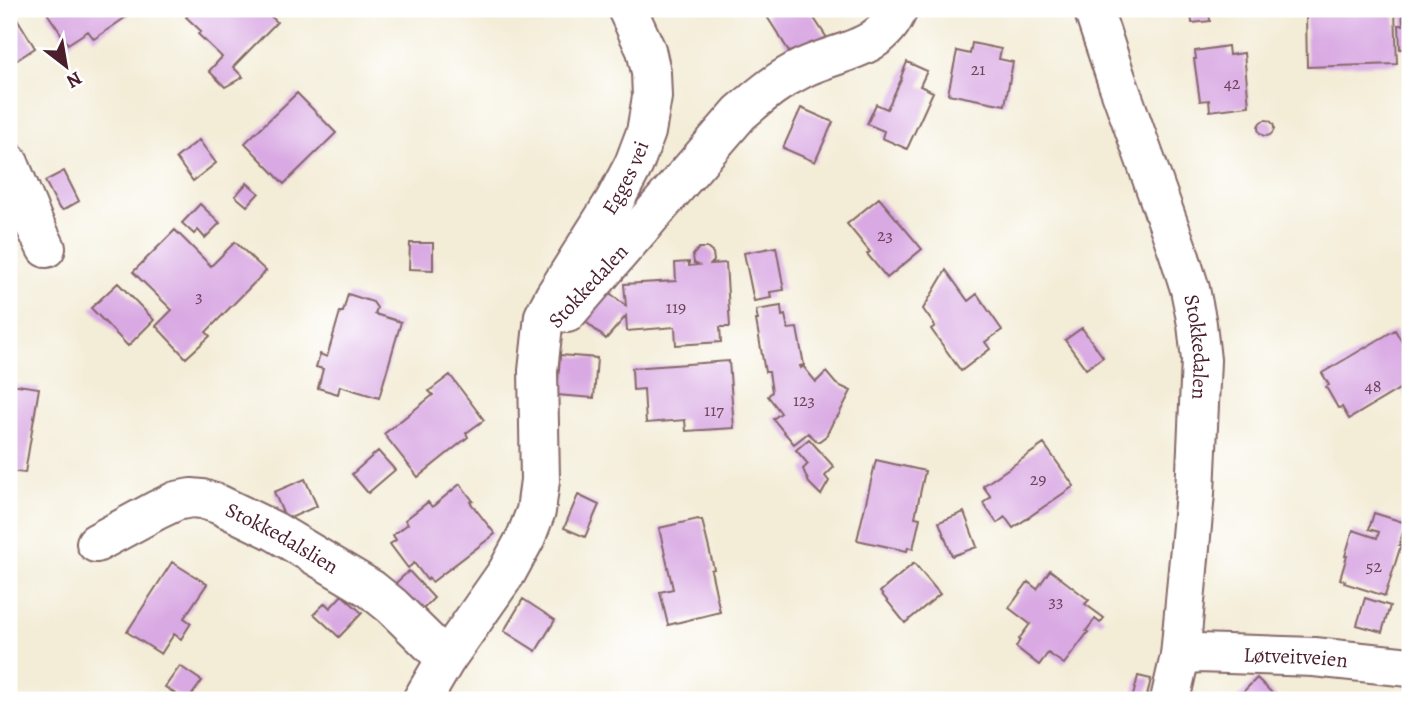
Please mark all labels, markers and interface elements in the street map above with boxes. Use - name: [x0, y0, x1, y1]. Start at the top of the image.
- north arrow: [32, 32, 102, 102]
- house number: 21: [971, 57, 985, 81]
- text: N: [61, 65, 87, 95]
- house number: 42: [1224, 71, 1241, 95]
- street label: Egges vei: [596, 137, 655, 220]
- house number: 23: [877, 223, 893, 247]
- street label: Stokkedalen: [542, 238, 634, 334]
- house number: 3: [195, 284, 203, 308]
- street label: Stokkedalen: [1177, 292, 1215, 400]
- house number: 119: [666, 295, 686, 319]
- house number: 48: [1365, 374, 1381, 398]
- house number: 123: [793, 388, 815, 412]
- house number: 117: [704, 398, 724, 422]
- house number: 29: [1030, 467, 1046, 491]
- street label: Stokkedalslien: [221, 496, 344, 580]
- house number: 52: [1366, 554, 1383, 578]
- house number: 33: [1049, 589, 1063, 613]
- street label: Løtveitveien: [1243, 641, 1349, 674]

